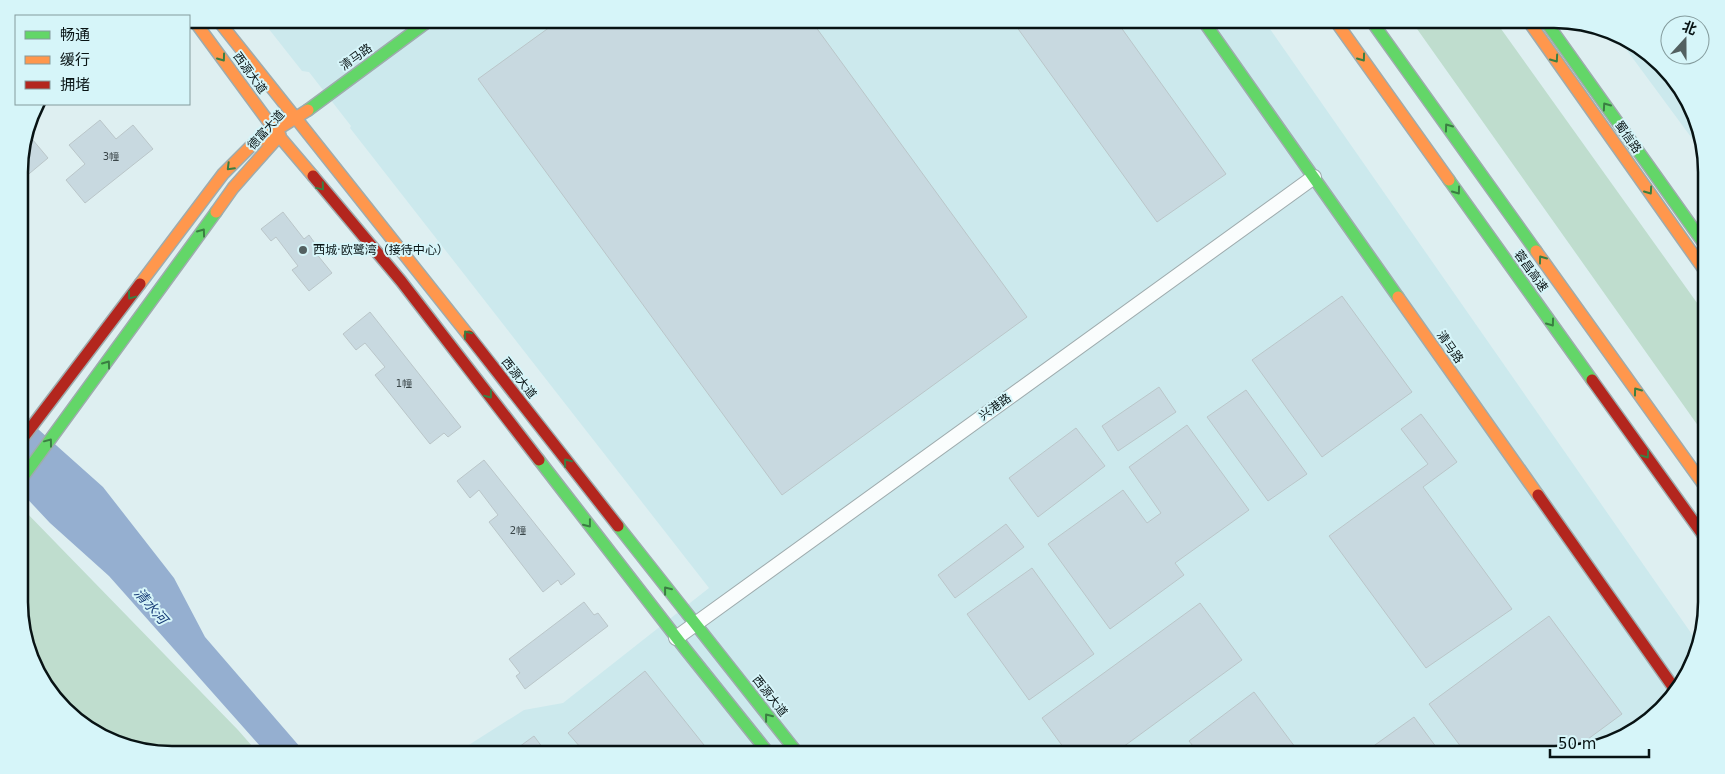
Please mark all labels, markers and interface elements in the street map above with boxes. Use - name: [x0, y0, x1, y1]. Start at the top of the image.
- legend: [15, 15, 190, 105]
- north arrow: [1660, 15, 1710, 65]
- text: 北: [1680, 18, 1699, 38]
- text: 畅通: [60, 26, 90, 44]
- street label: 清马路: [337, 41, 375, 73]
- street label: 西源大道: [230, 49, 270, 97]
- text: 缓行: [60, 51, 90, 69]
- one-way arrow: [216, 52, 225, 62]
- one-way arrow: [1356, 53, 1365, 62]
- one-way arrow: [1549, 53, 1559, 62]
- text: 拥堵: [60, 76, 90, 94]
- one-way arrow: [1603, 102, 1612, 112]
- street label: 德富大道: [245, 107, 287, 153]
- street label: 蜀信路: [1612, 118, 1644, 156]
- one-way arrow: [1445, 123, 1454, 133]
- house number: 3幢: [103, 151, 119, 162]
- one-way arrow: [226, 161, 235, 170]
- one-way arrow: [316, 181, 325, 190]
- one-way arrow: [1451, 185, 1460, 194]
- one-way arrow: [1643, 185, 1652, 195]
- one-way arrow: [196, 228, 205, 238]
- place label: 西城·欧鹭湾（接待中心）: [313, 243, 449, 257]
- marker: 西城·欧鹭湾（接待中心）: [297, 244, 309, 256]
- street label: 蓉昌高速: [1511, 247, 1551, 295]
- one-way arrow: [1539, 255, 1548, 265]
- one-way arrow: [128, 290, 136, 299]
- one-way arrow: [1546, 317, 1554, 326]
- street label: 清马路: [1434, 328, 1466, 366]
- one-way arrow: [464, 331, 472, 340]
- street label: 西源大道: [499, 355, 539, 401]
- one-way arrow: [101, 360, 110, 370]
- house number: 1幢: [396, 378, 412, 389]
- one-way arrow: [1634, 388, 1643, 397]
- one-way arrow: [483, 389, 492, 399]
- street label: 兴港路: [976, 391, 1014, 423]
- one-way arrow: [43, 438, 52, 448]
- one-way arrow: [1640, 449, 1649, 459]
- one-way arrow: [565, 459, 573, 468]
- one-way arrow: [583, 518, 591, 527]
- house number: 2幢: [510, 525, 526, 536]
- water label: 清水河: [131, 585, 173, 629]
- one-way arrow: [664, 586, 673, 595]
- street label: 西源大道: [750, 673, 790, 719]
- one-way arrow: [766, 714, 774, 723]
- scale bar: [1550, 726, 1649, 758]
- text: 50 m: [1558, 735, 1596, 753]

